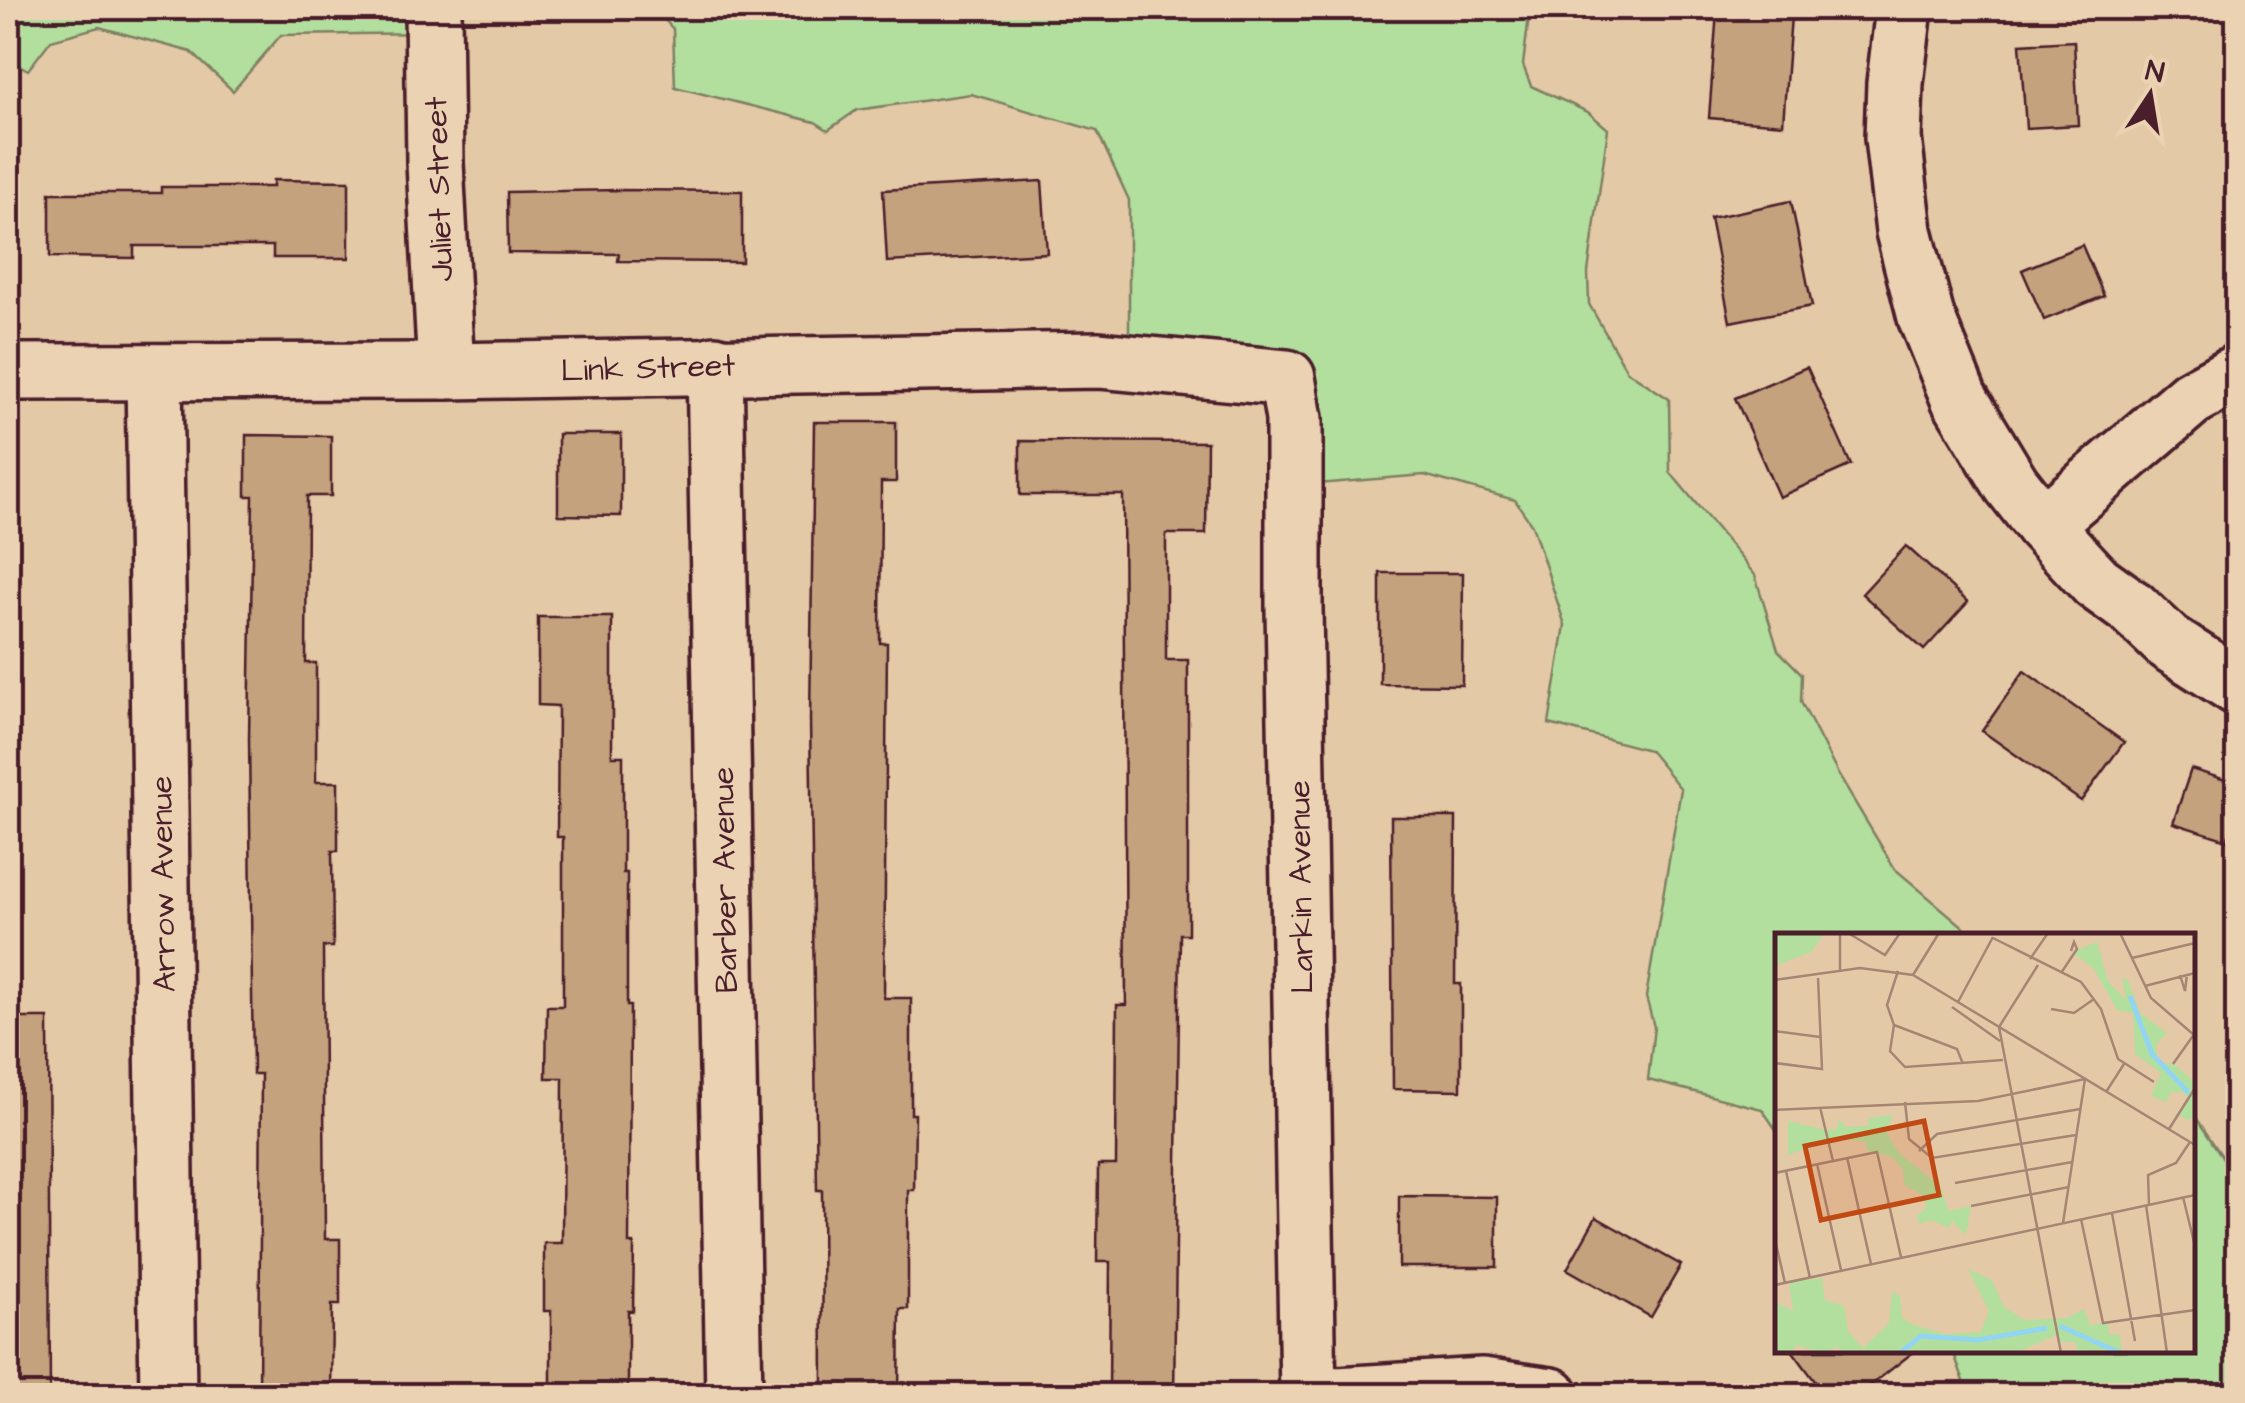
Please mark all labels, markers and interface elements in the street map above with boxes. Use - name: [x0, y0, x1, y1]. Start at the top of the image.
- north arrow: [2100, 45, 2200, 145]
- text: N: [2142, 51, 2168, 93]
- street label: Juliet Street: [414, 96, 465, 282]
- street label: Link Street: [560, 343, 736, 394]
- street label: Barber Avenue: [701, 766, 750, 994]
- street label: Arrow Avenue: [139, 775, 188, 993]
- street label: Larkin Avenue: [1277, 780, 1326, 994]
- inset map: [1775, 933, 2195, 1353]

